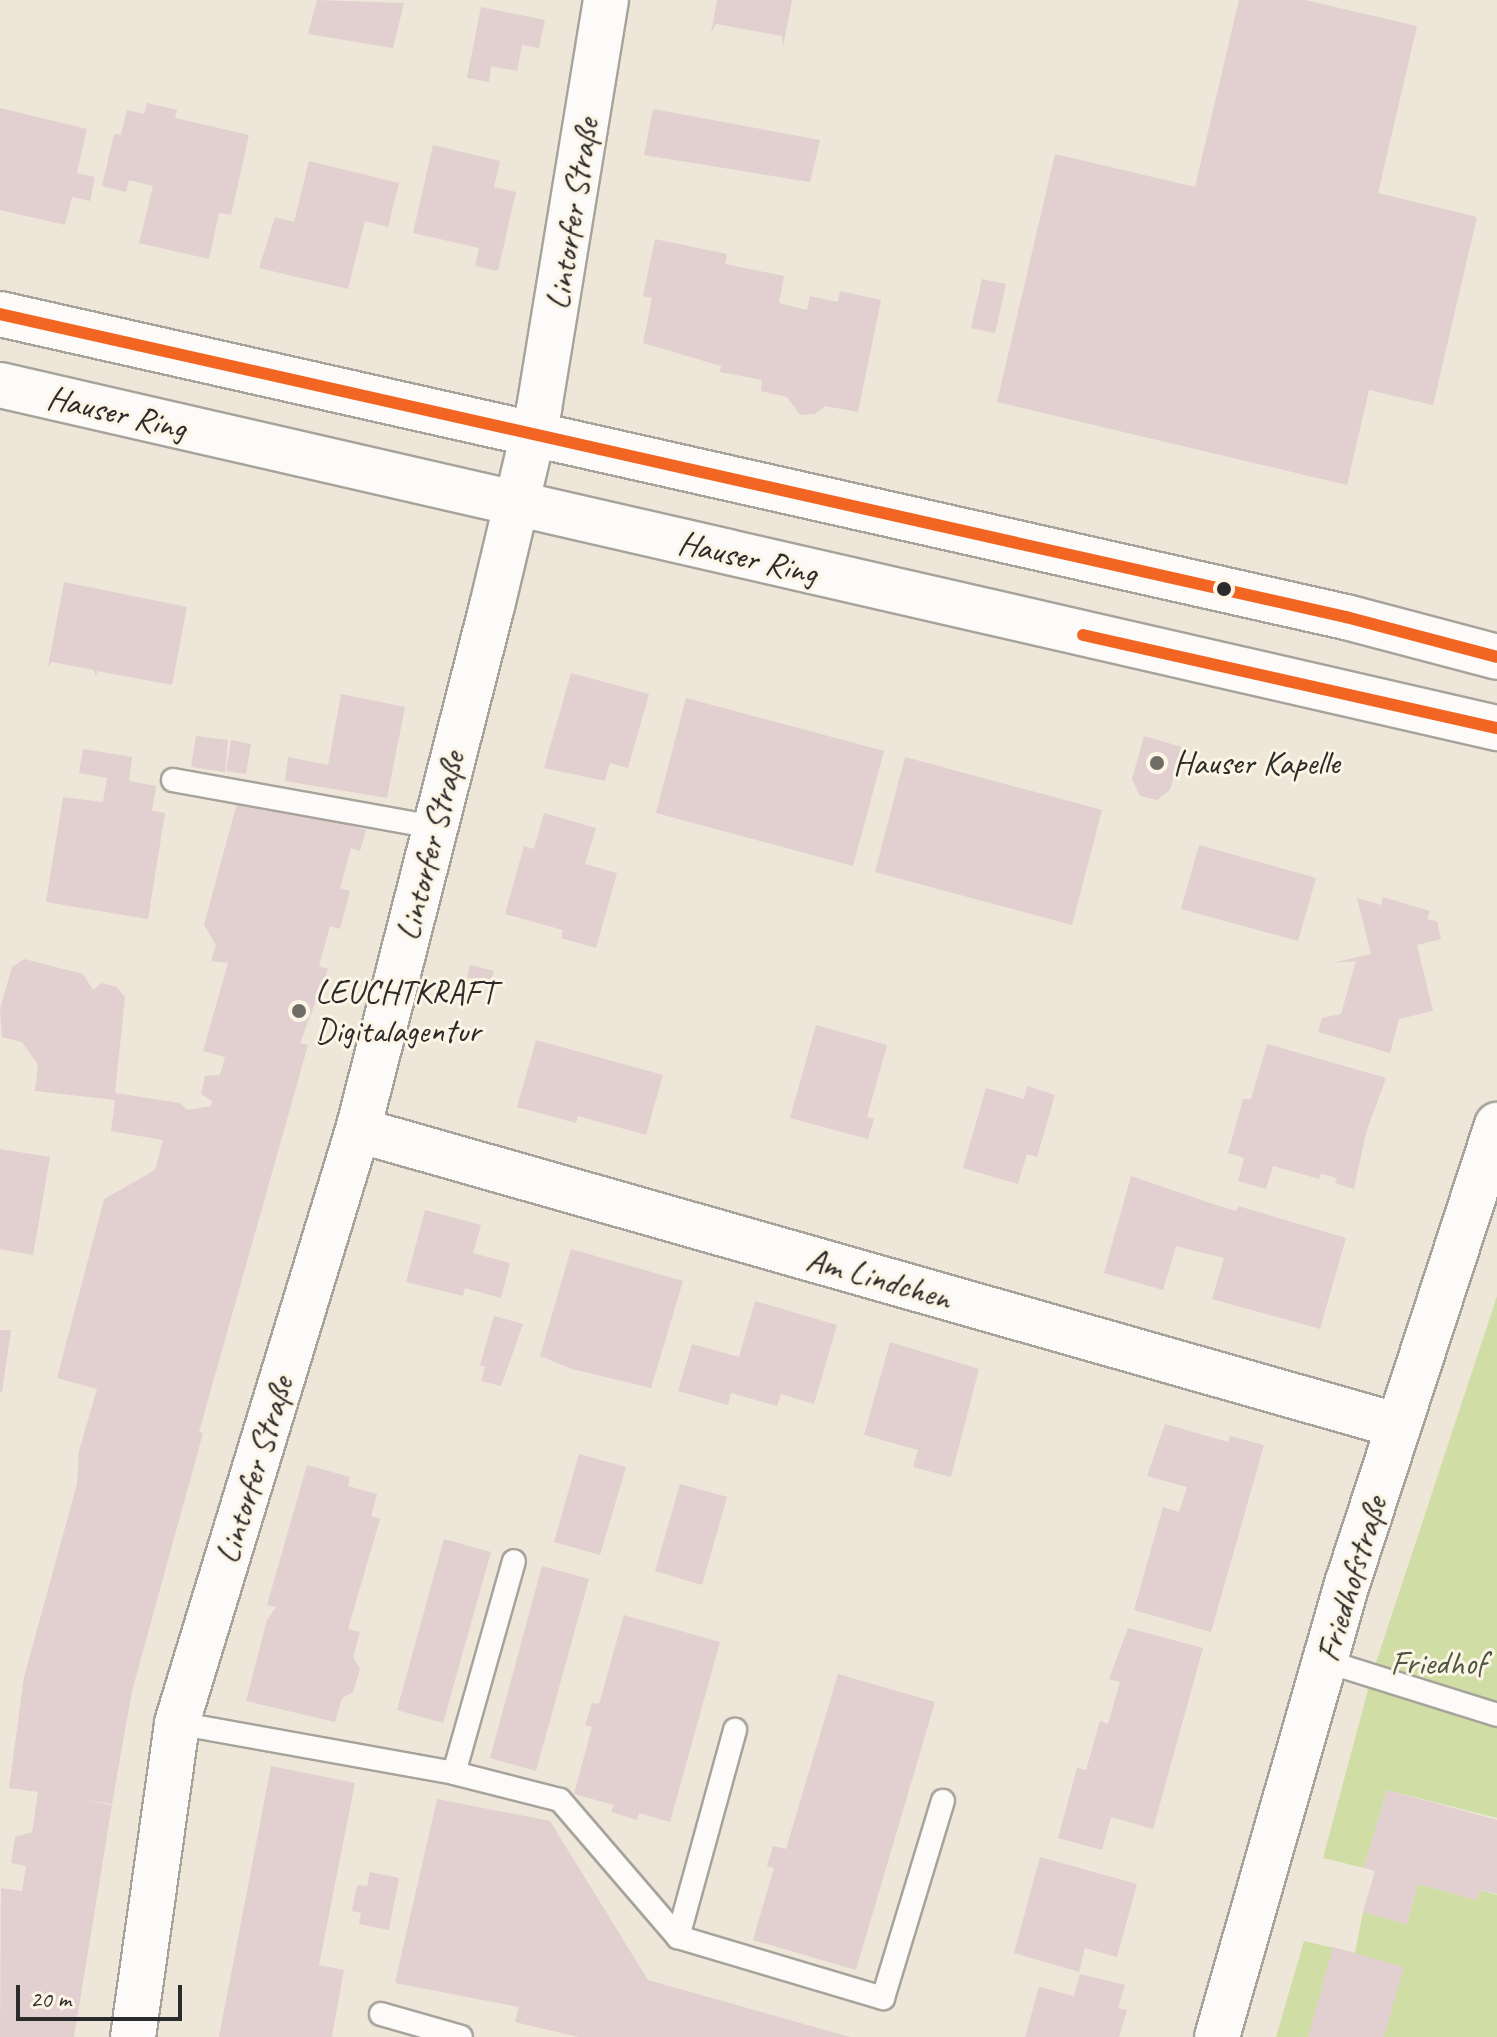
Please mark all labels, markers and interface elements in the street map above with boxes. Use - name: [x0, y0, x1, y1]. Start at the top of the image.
- street label: Lintorfer Straße: [537, 115, 607, 313]
- street label: Hauser Ring: [43, 376, 191, 448]
- street label: Hauser Ring: [674, 521, 822, 593]
- unlabelled marker: [1216, 581, 1232, 597]
- place label: Hauser Kapelle: [1173, 743, 1340, 783]
- street label: Lintorfer Straße: [387, 747, 473, 945]
- marker: Hauser Kapelle: [1148, 754, 1166, 772]
- place label: LEUCHTKRAFT Digitalagentur: [315, 971, 495, 1050]
- marker: LEUCHTKRAFT Digitalagentur: [290, 1002, 308, 1020]
- street label: Am Lindchen: [802, 1238, 956, 1318]
- street label: Lintorfer Straße: [206, 1371, 302, 1569]
- street label: Friedhofstraße: [1307, 1492, 1395, 1666]
- park label: Friedhof: [1390, 1643, 1486, 1683]
- scale bar: [20, 1969, 186, 2019]
- text: 20 m: [30, 1984, 71, 2014]

